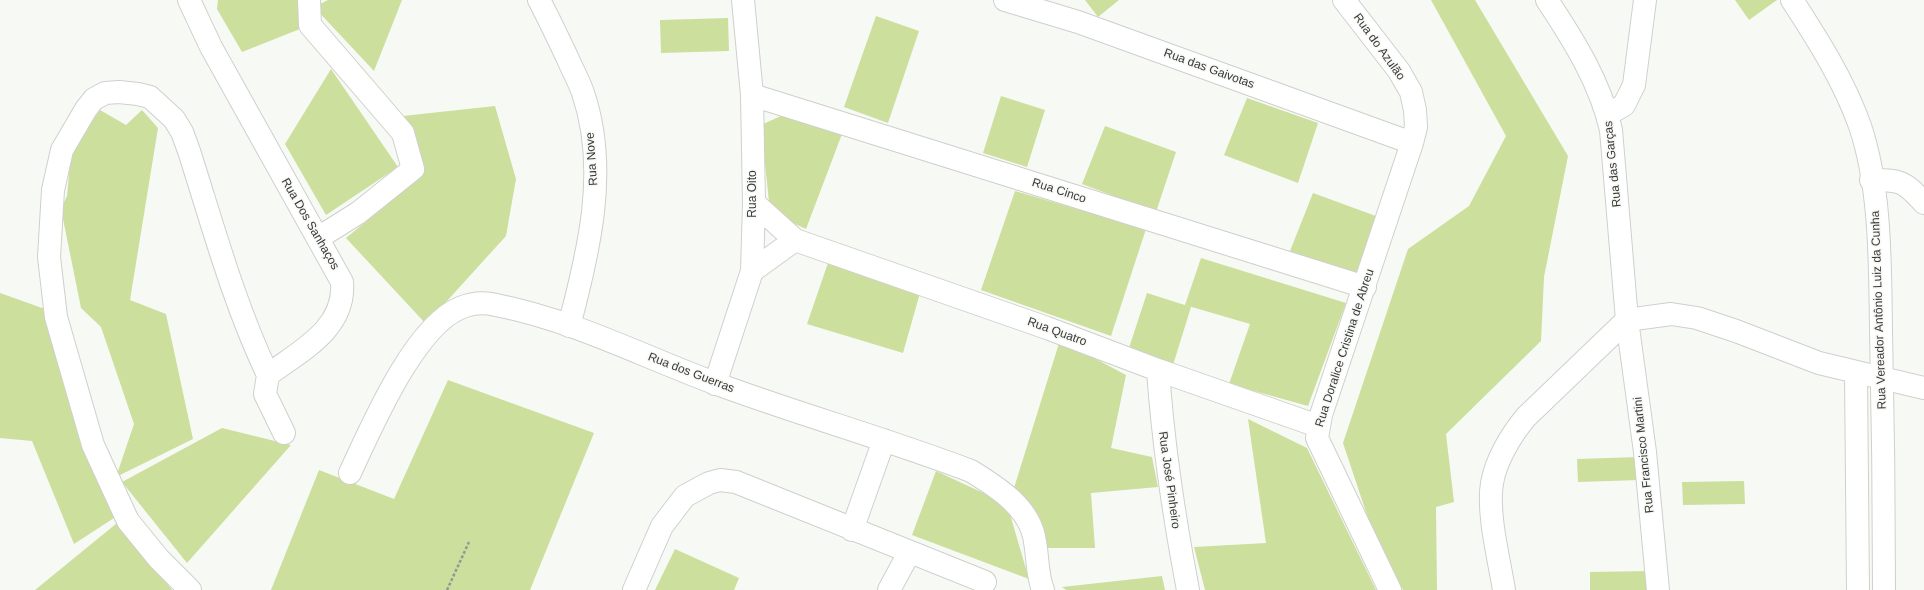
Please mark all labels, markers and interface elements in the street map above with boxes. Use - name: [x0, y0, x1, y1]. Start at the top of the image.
- street label: Rua do Azulão: [1350, 11, 1408, 83]
- street label: Rua das Gaivotas: [1162, 46, 1256, 92]
- street label: Rua das Garças: [1601, 120, 1625, 208]
- street label: Rua Nove: [583, 132, 601, 186]
- street label: Rua Oito: [746, 170, 760, 218]
- street label: Rua Cinco: [1030, 175, 1088, 207]
- street label: Rua Dos Sanhaços: [278, 176, 342, 272]
- street label: Rua Vereador Antônio Luiz da Cunha: [1868, 210, 1890, 410]
- street label: Rua Doralice Cristina de Abreu: [1313, 267, 1377, 429]
- street label: Rua Quatro: [1025, 315, 1089, 349]
- street label: Rua dos Guerras: [646, 350, 736, 396]
- street label: Rua Francisco Martini: [1631, 396, 1657, 514]
- street label: Rua José Pinheiro: [1155, 430, 1183, 530]

